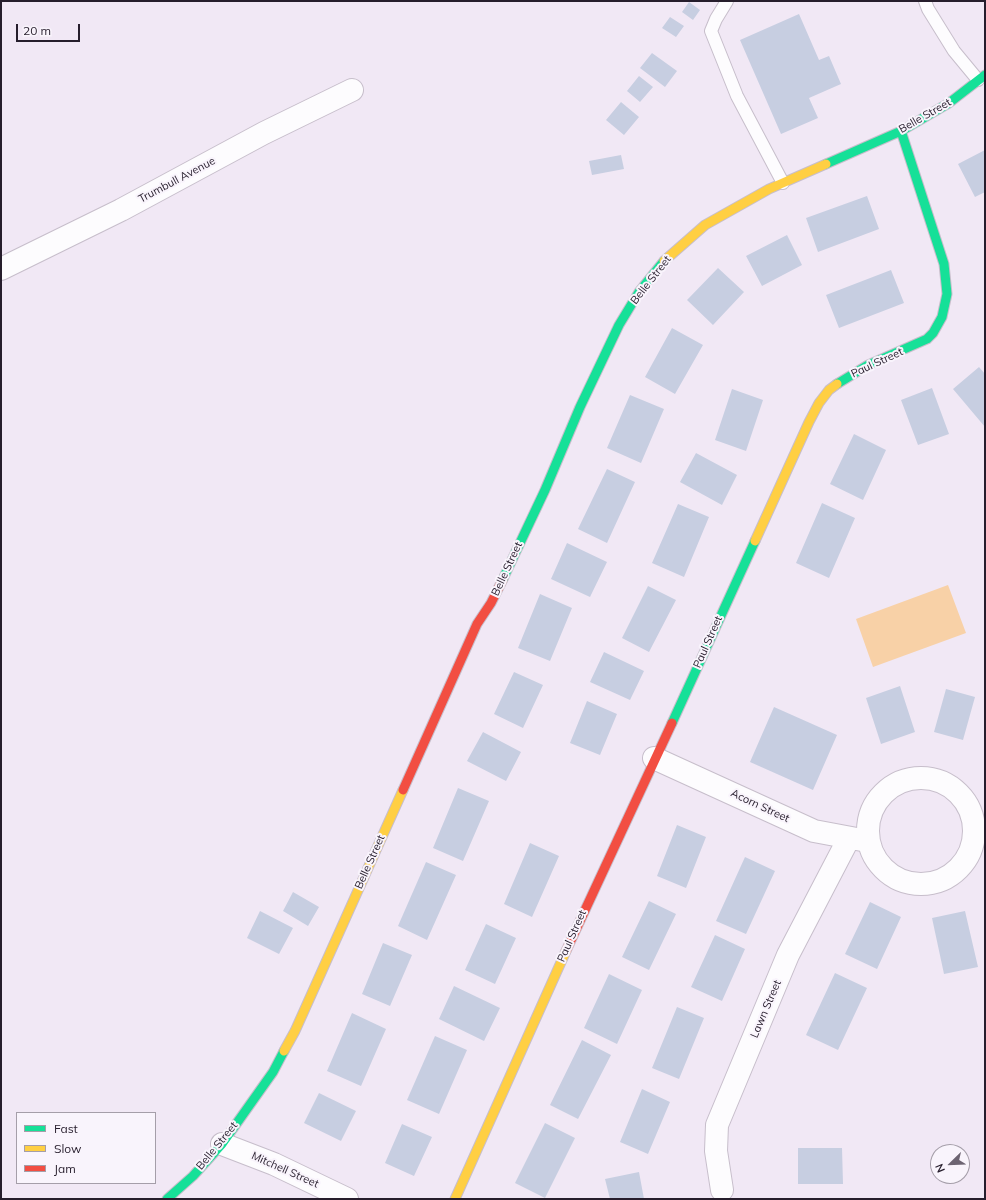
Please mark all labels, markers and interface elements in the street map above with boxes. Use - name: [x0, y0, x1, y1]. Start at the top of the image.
- scale bar: [18, 16, 82, 42]
- text: 20 m: [23, 23, 51, 38]
- street label: Belle Street: [897, 96, 953, 136]
- street label: Trumbull Avenue: [136, 154, 218, 206]
- street label: Belle Street: [628, 253, 674, 307]
- street label: Paul Street: [849, 345, 905, 381]
- street label: Belle Street: [489, 540, 525, 598]
- street label: Paul Street: [691, 614, 725, 670]
- street label: Acorn Street: [728, 787, 792, 825]
- street label: Belle Street: [352, 833, 388, 891]
- street label: Paul Street: [555, 908, 589, 964]
- street label: Lawn Street: [748, 978, 784, 1040]
- legend: [16, 1112, 156, 1184]
- street label: Belle Street: [194, 1119, 240, 1173]
- text: Fast: [54, 1121, 78, 1136]
- text: Slow: [54, 1141, 82, 1156]
- north arrow: [930, 1144, 970, 1184]
- street label: Mitchell Street: [249, 1149, 321, 1191]
- text: Jam: [54, 1161, 76, 1176]
- text: N: [932, 1162, 948, 1175]

